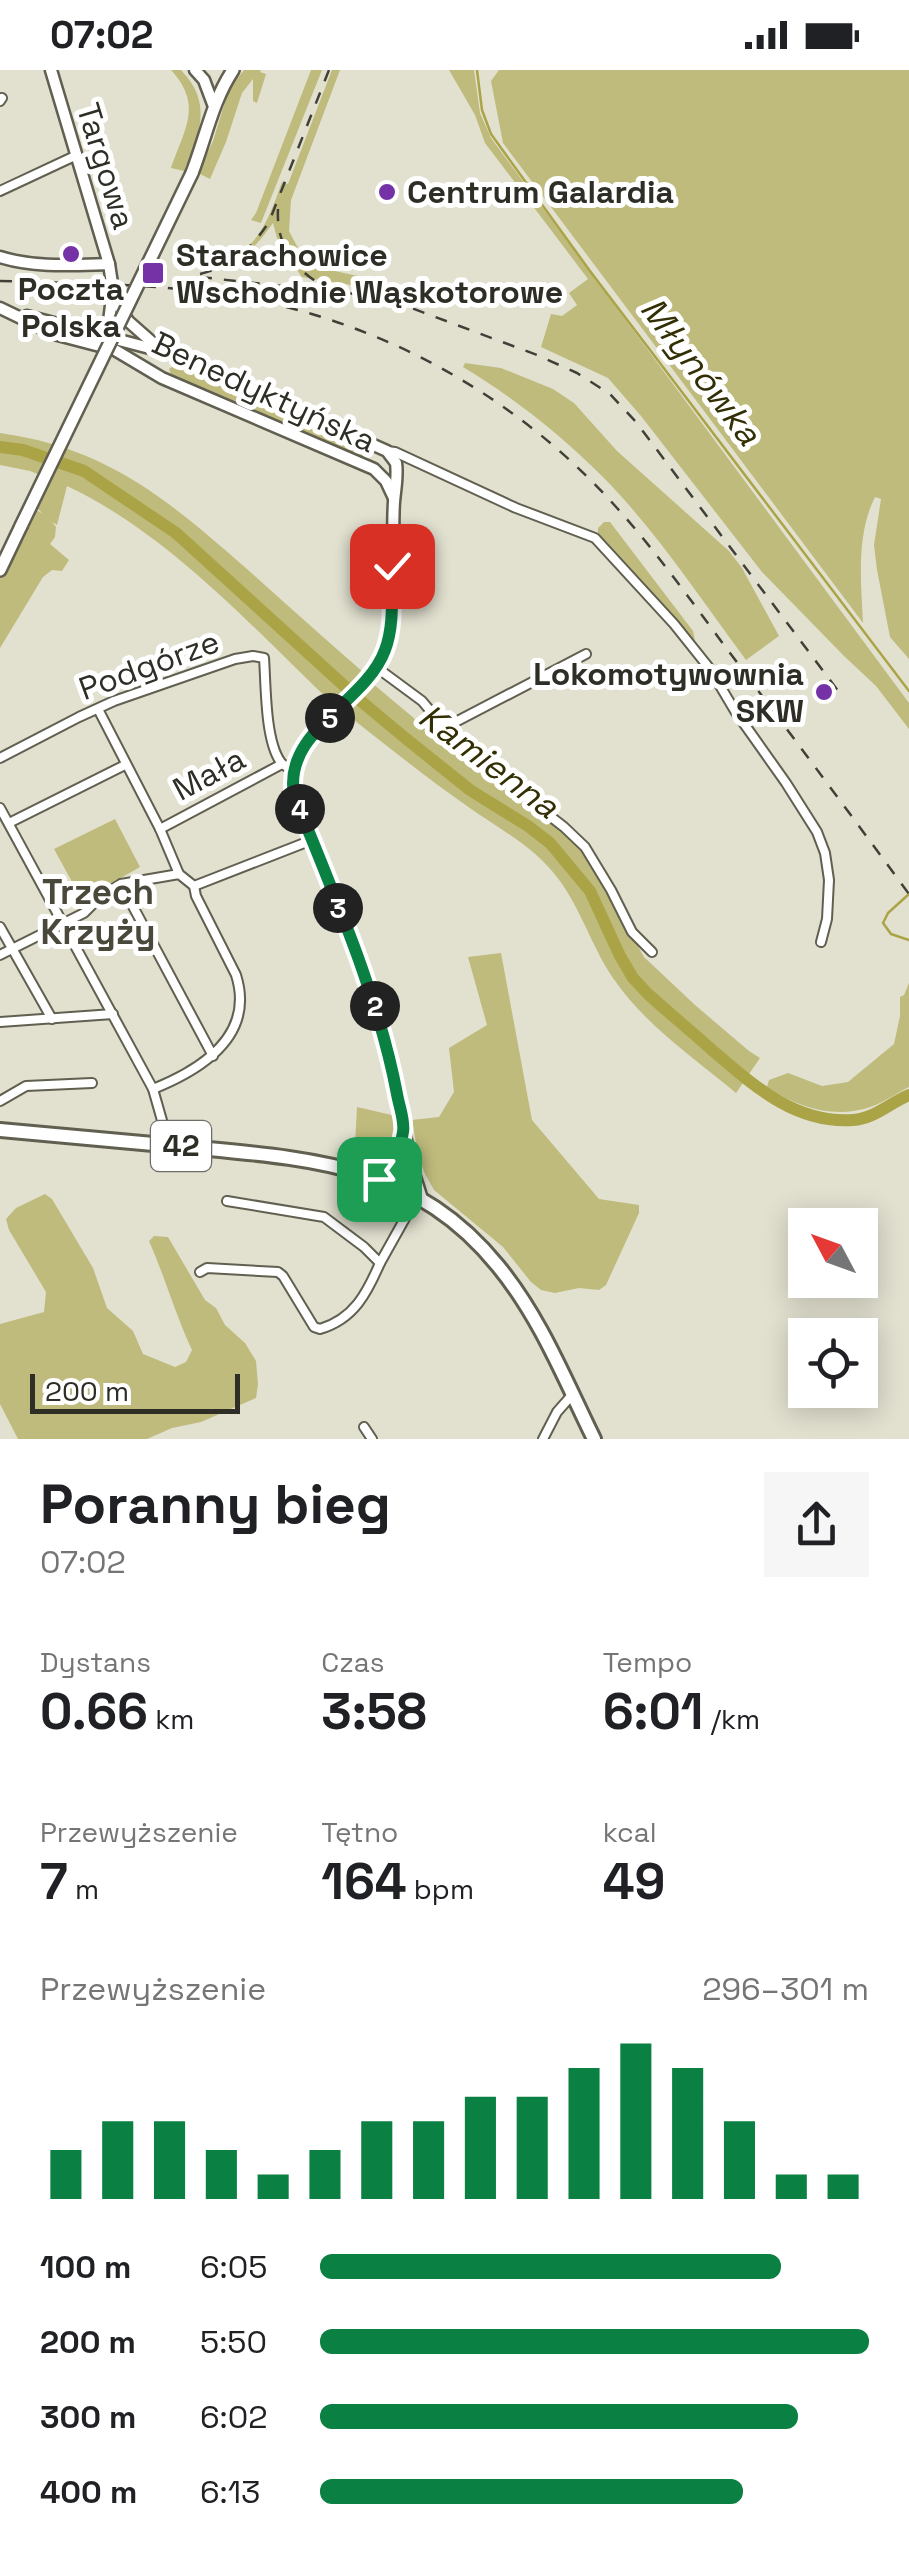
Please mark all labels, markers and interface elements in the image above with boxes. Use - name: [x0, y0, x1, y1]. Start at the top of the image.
- text: 07:02: [50, 11, 153, 59]
- street label: Targowa: [68, 98, 144, 234]
- place label: Centrum Galardia: [407, 172, 674, 212]
- marker: Centrum Galardia: [376, 181, 398, 203]
- place label: Starachowice Wschodnie Wąskotorowe: [176, 235, 563, 312]
- marker: Poczta Polska: [60, 243, 82, 265]
- marker: Starachowice Wschodnie Wąskotorowe: [140, 260, 166, 286]
- place label: Poczta Polska: [18, 269, 124, 346]
- water label: Młynówka: [631, 288, 771, 454]
- street label: Benedyktyńska: [146, 323, 382, 461]
- pin: [350, 524, 435, 609]
- icon: check: [365, 539, 420, 594]
- street label: Podgórze: [73, 621, 225, 709]
- place label: Lokomotywownia SKW: [533, 654, 804, 731]
- marker: Lokomotywownia SKW: [813, 681, 835, 703]
- pin: 5: [305, 693, 355, 743]
- water label: Kamienna: [410, 694, 568, 828]
- text: 5: [322, 700, 338, 736]
- street label: Mała: [166, 738, 252, 810]
- pin: 4: [275, 784, 325, 834]
- text: 4: [291, 791, 309, 827]
- district label: Trzech Krzyży: [40, 870, 156, 954]
- pin: 3: [313, 883, 363, 933]
- text: 3: [329, 890, 347, 926]
- pin: 2: [350, 981, 400, 1031]
- text: 2: [367, 988, 383, 1024]
- road number: 42: [151, 1121, 211, 1171]
- pin: [337, 1137, 422, 1222]
- icon: arrive: [352, 1152, 407, 1207]
- north arrow: [788, 1208, 878, 1298]
- map controls: [788, 1208, 878, 1408]
- button: locate: [788, 1318, 878, 1408]
- scale bar: [30, 1369, 240, 1414]
- text: 200 m: [45, 1373, 129, 1409]
- text: Poranny bieg: [40, 1469, 391, 1539]
- button: share: [764, 1472, 869, 1577]
- text: 07:02: [40, 1542, 126, 1582]
- text: Dystans: [40, 1644, 151, 1680]
- text: Czas: [321, 1644, 385, 1680]
- text: Tempo: [603, 1644, 692, 1680]
- text: 0.66: [40, 1680, 148, 1744]
- text: 3:58: [321, 1680, 427, 1744]
- text: 6:01: [603, 1680, 703, 1744]
- text: km: [148, 1701, 194, 1737]
- text: /km: [703, 1701, 760, 1737]
- text: Przewyższenie: [40, 1814, 238, 1850]
- text: Tętno: [321, 1814, 398, 1850]
- text: kcal: [603, 1814, 657, 1850]
- text: 7: [40, 1850, 68, 1914]
- text: 164: [321, 1850, 407, 1914]
- text: 49: [603, 1850, 665, 1914]
- text: m: [68, 1871, 99, 1907]
- text: bpm: [407, 1871, 474, 1907]
- text: Przewyższenie: [40, 1969, 266, 2009]
- text: 296–301 m: [702, 1969, 869, 2009]
- text: 100 m: [40, 2247, 131, 2287]
- text: 6:05: [200, 2247, 267, 2287]
- text: 200 m: [40, 2322, 136, 2362]
- text: 5:50: [200, 2322, 267, 2362]
- text: 300 m: [40, 2397, 136, 2437]
- text: 6:02: [200, 2397, 268, 2437]
- text: 400 m: [40, 2472, 137, 2512]
- text: 6:13: [200, 2472, 260, 2512]

